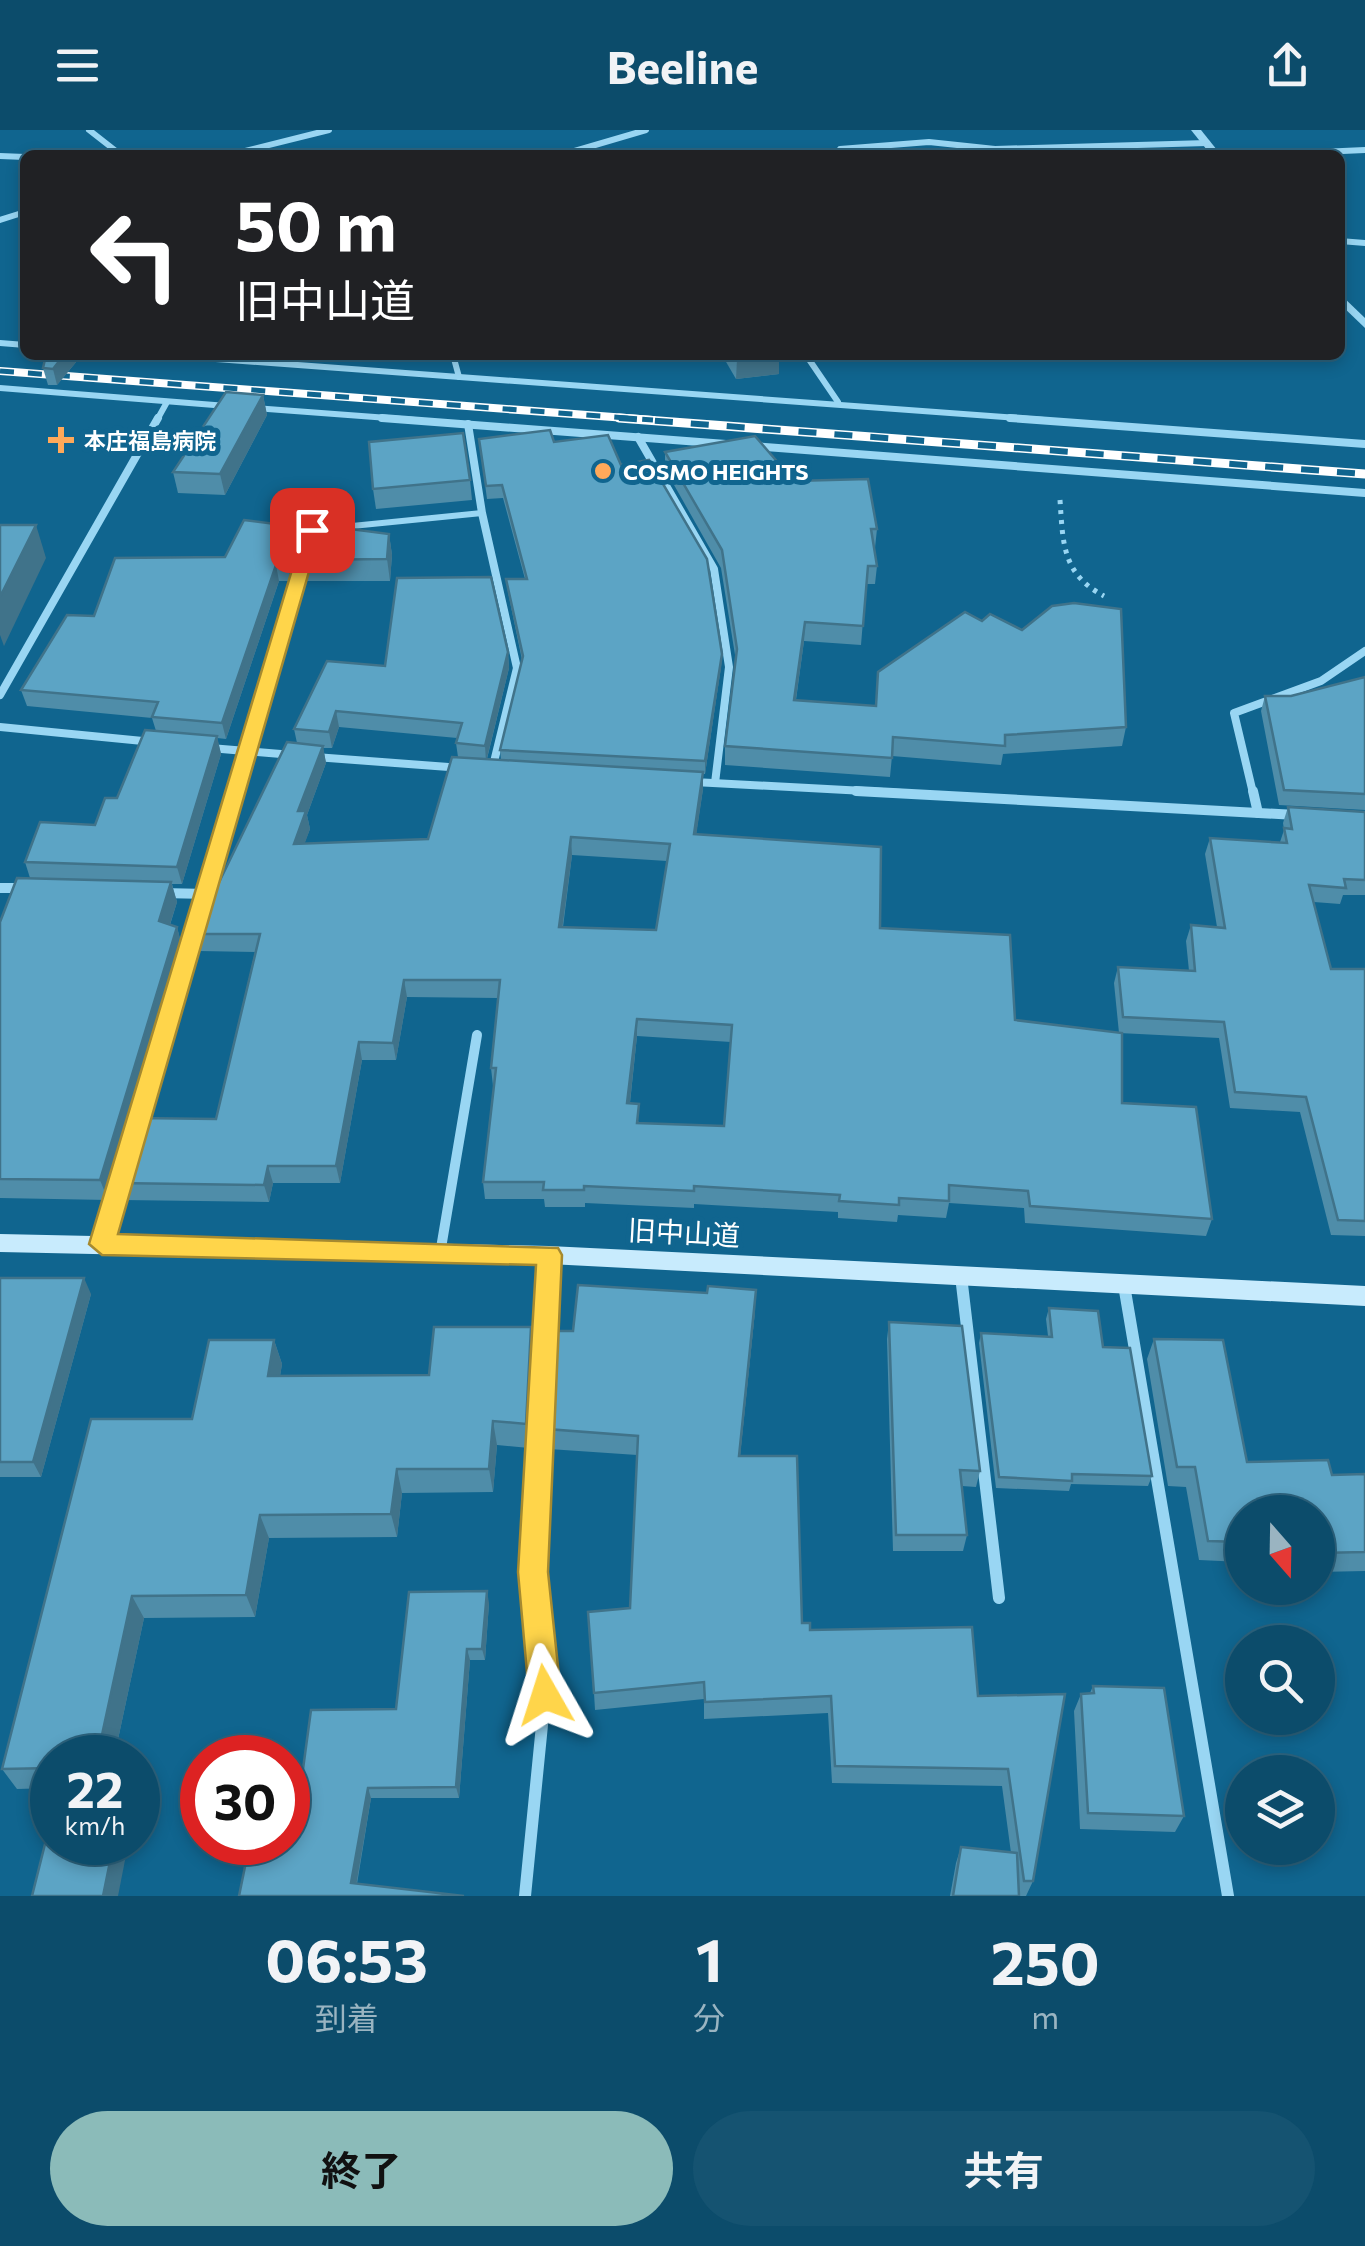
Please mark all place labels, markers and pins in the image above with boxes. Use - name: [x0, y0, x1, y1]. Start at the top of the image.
- marker: 本庄福島病院: [48, 427, 74, 453]
- place label: 本庄福島病院: [84, 427, 216, 454]
- place label: COSMO HEIGHTS: [623, 458, 809, 485]
- marker: COSMO HEIGHTS: [592, 460, 614, 482]
- pin: [270, 488, 355, 573]

